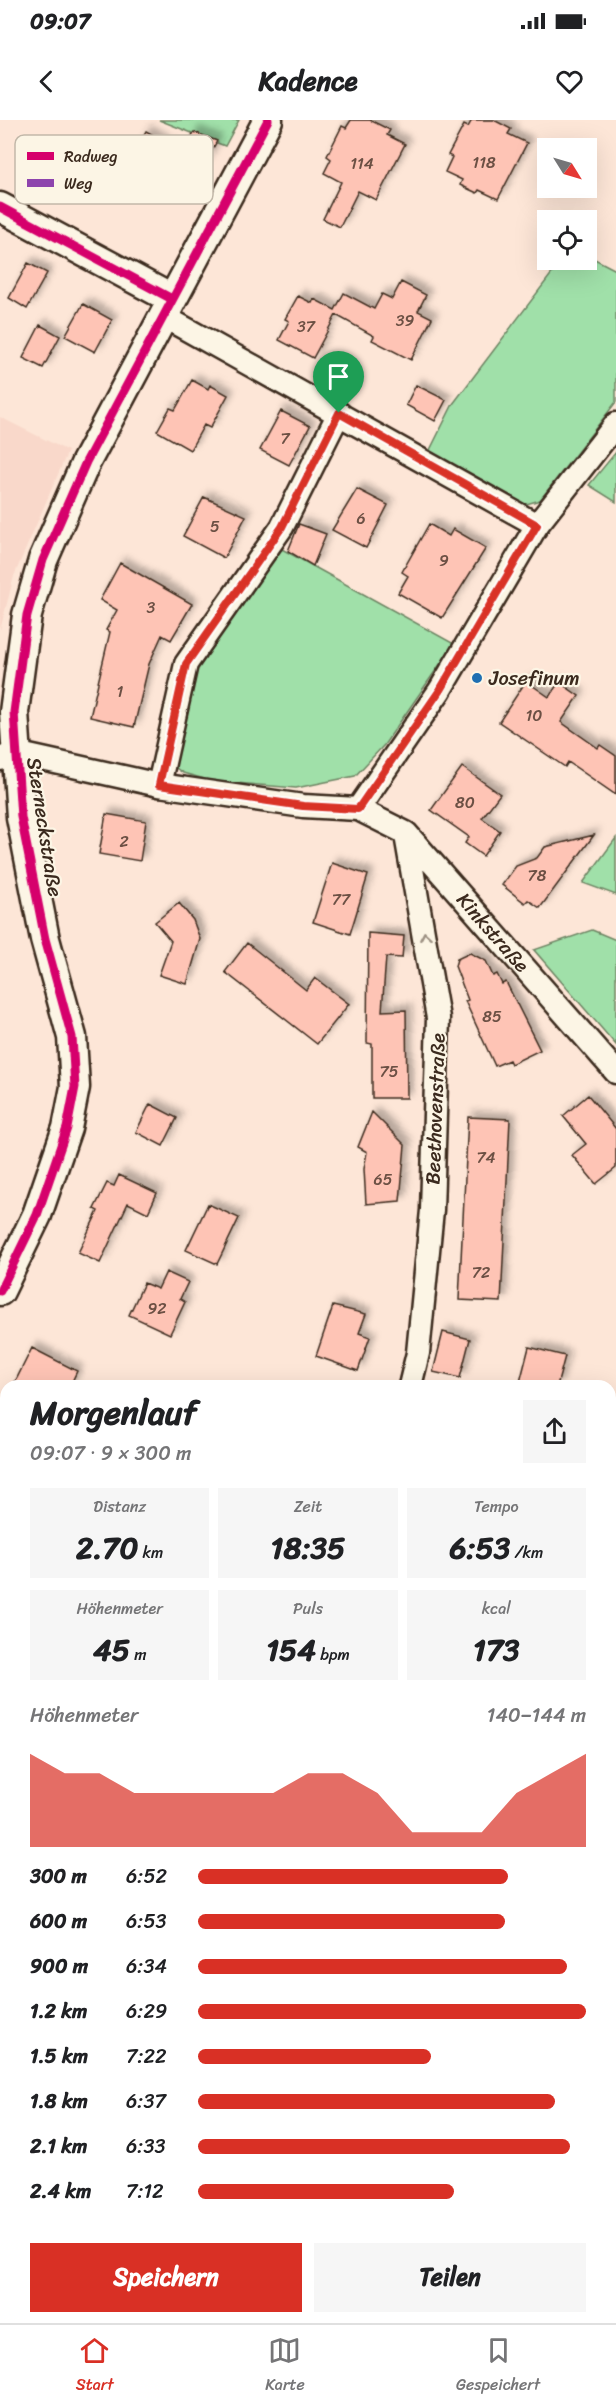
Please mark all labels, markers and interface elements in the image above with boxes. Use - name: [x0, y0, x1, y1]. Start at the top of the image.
- text: 09:07: [30, 2, 91, 41]
- text: Kadence: [258, 57, 358, 105]
- icon: back: [30, 65, 63, 98]
- icon: heart: [553, 65, 586, 98]
- legend: [15, 135, 213, 204]
- north arrow: [537, 138, 597, 198]
- map controls: [537, 138, 597, 270]
- text: Radweg: [64, 142, 118, 171]
- house number: 118: [472, 148, 496, 177]
- house number: 114: [350, 149, 374, 178]
- text: Weg: [64, 169, 93, 198]
- button: locate: [537, 210, 597, 270]
- house number: 39: [396, 306, 414, 335]
- house number: 37: [297, 312, 316, 341]
- pin: [313, 351, 364, 413]
- icon: arrive: [322, 360, 355, 393]
- house number: 7: [280, 424, 290, 453]
- house number: 6: [356, 504, 366, 533]
- house number: 5: [210, 512, 220, 541]
- house number: 9: [439, 546, 449, 575]
- house number: 3: [147, 593, 156, 622]
- place label: Josefinum: [488, 661, 580, 696]
- marker: Josefinum: [470, 671, 484, 685]
- house number: 1: [117, 677, 124, 706]
- house number: 10: [526, 701, 542, 730]
- street label: Sterneckstraße: [16, 755, 73, 899]
- house number: 80: [455, 788, 475, 817]
- house number: 2: [119, 827, 129, 856]
- house number: 78: [528, 861, 547, 890]
- street label: Kinkstraße: [447, 884, 538, 981]
- house number: 77: [332, 885, 351, 914]
- one-way arrow: [419, 931, 432, 941]
- house number: 85: [482, 1002, 502, 1031]
- street label: Beethovenstraße: [415, 1032, 456, 1185]
- house number: 75: [380, 1057, 399, 1086]
- house number: 74: [476, 1143, 496, 1172]
- house number: 65: [374, 1165, 393, 1194]
- house number: 72: [472, 1258, 490, 1287]
- house number: 92: [147, 1294, 167, 1323]
- text: Morgenlauf: [30, 1384, 197, 1442]
- button: share: [523, 1400, 586, 1463]
- text: 09:07 · 9 × 300 m: [30, 1436, 191, 1471]
- text: Distanz: [93, 1492, 146, 1521]
- text: Zeit: [294, 1492, 322, 1521]
- text: Tempo: [474, 1492, 519, 1521]
- text: 2.70: [76, 1521, 138, 1575]
- text: 18:35: [271, 1521, 345, 1575]
- text: 6:53: [449, 1521, 510, 1575]
- text: km: [138, 1538, 163, 1567]
- text: /km: [510, 1538, 543, 1567]
- text: Höhenmeter: [76, 1594, 163, 1623]
- text: Puls: [293, 1594, 323, 1623]
- text: kcal: [482, 1594, 511, 1623]
- text: 45: [93, 1623, 130, 1677]
- text: 154: [266, 1623, 316, 1677]
- text: 173: [473, 1623, 520, 1677]
- text: m: [130, 1640, 146, 1669]
- text: bpm: [316, 1640, 350, 1669]
- text: Höhenmeter: [30, 1698, 138, 1733]
- text: 140–144 m: [487, 1698, 586, 1733]
- text: 300 m: [30, 1859, 87, 1894]
- text: 6:52: [126, 1859, 167, 1894]
- text: 600 m: [30, 1904, 87, 1939]
- text: 6:53: [126, 1904, 167, 1939]
- text: 900 m: [30, 1949, 88, 1984]
- text: 6:34: [126, 1949, 167, 1984]
- text: 1.2 km: [30, 1994, 87, 2029]
- text: 6:29: [126, 1994, 167, 2029]
- text: 1.5 km: [30, 2039, 88, 2074]
- text: 7:22: [126, 2039, 167, 2074]
- text: 1.8 km: [30, 2084, 88, 2119]
- text: 6:37: [126, 2084, 166, 2119]
- text: 2.1 km: [30, 2129, 87, 2164]
- text: 6:33: [126, 2129, 165, 2164]
- text: 2.4 km: [30, 2174, 91, 2209]
- text: 7:12: [126, 2174, 164, 2209]
- button: Speichern: [30, 2243, 302, 2312]
- button: Teilen: [314, 2243, 586, 2312]
- tab: Start: [76, 2334, 114, 2399]
- tab: Karte: [265, 2334, 305, 2399]
- tab: Gespeichert: [456, 2334, 540, 2399]

